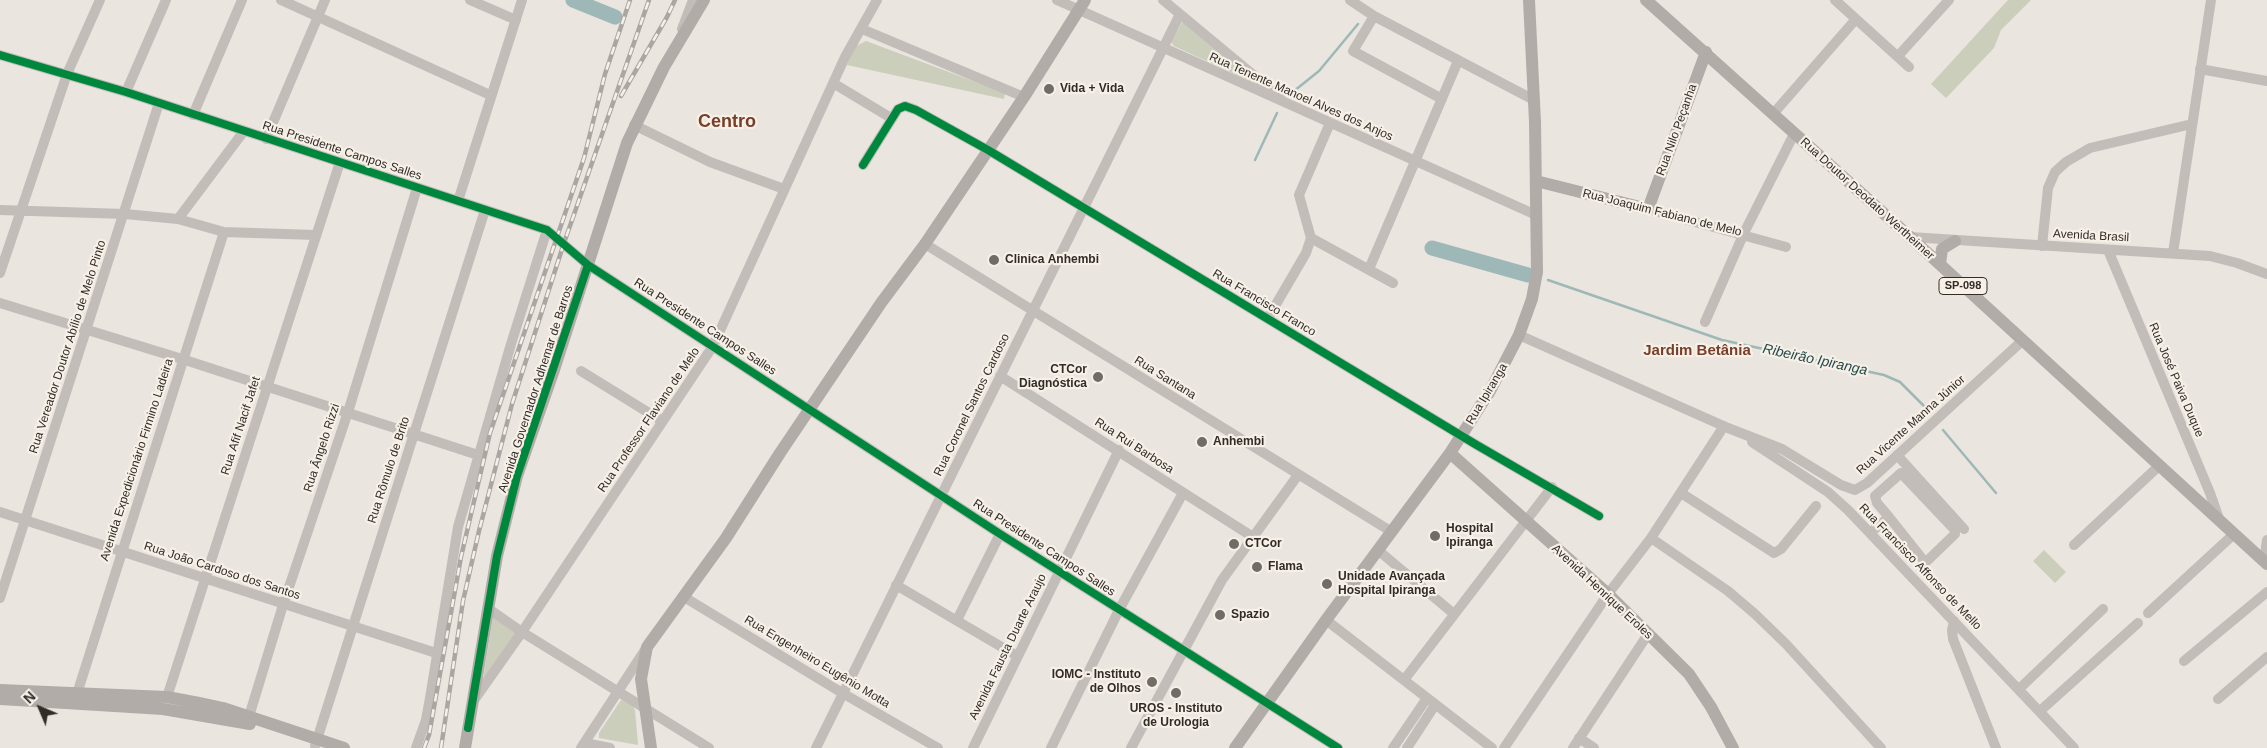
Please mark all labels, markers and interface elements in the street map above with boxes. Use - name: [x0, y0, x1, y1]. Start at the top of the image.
- street label: Rua Tenente Manoel Alves dos Anjos: [1207, 50, 1395, 144]
- marker: Vida + Vida: [1042, 82, 1056, 96]
- place label: Vida + Vida: [1060, 82, 1124, 96]
- street label: Rua Nilo Peçanha: [1654, 82, 1700, 178]
- district label: Centro: [698, 111, 756, 133]
- street label: Rua Presidente Campos Salles: [260, 118, 424, 184]
- street label: Rua Doutor Deodato Wertheimer: [1797, 135, 1937, 263]
- street label: Rua Joaquim Fabiano de Melo: [1581, 186, 1743, 240]
- street label: Avenida Brasil: [2052, 227, 2130, 245]
- street label: Rua Vereador Doutor Abílio de Melo Pinto: [27, 239, 109, 455]
- marker: Clinica Anhembi: [987, 253, 1001, 267]
- place label: Clinica Anhembi: [1005, 253, 1099, 267]
- street label: Rua Francisco Franco: [1210, 266, 1318, 340]
- street label: Rua Presidente Campos Salles: [631, 276, 779, 378]
- road number: SP-098: [1939, 278, 1987, 294]
- street label: Avenida Governador Adhemar de Barros: [496, 283, 576, 495]
- street label: Rua José Paiva Duque: [2145, 321, 2207, 439]
- street label: Rua Coronel Santos Cardoso: [931, 331, 1013, 479]
- water label: Ribeirão Ipiranga: [1761, 341, 1869, 379]
- district label: Jardim Betânia: [1643, 342, 1751, 360]
- street label: Rua Professor Flaviano de Melo: [595, 345, 703, 495]
- street label: Rua Santana: [1131, 353, 1199, 403]
- street label: Avenida Expedicionário Firmino Ladeira: [97, 357, 177, 563]
- street label: Rua Ipiranga: [1463, 361, 1511, 427]
- place label: CTCor Diagnóstica: [1019, 363, 1087, 391]
- marker: CTCor Diagnóstica: [1091, 370, 1105, 384]
- street label: Rua Vicente Manna Júnior: [1854, 372, 1968, 478]
- street label: Rua Afif Nacif Jafet: [218, 375, 264, 477]
- street label: Rua Ângelo Rizzi: [301, 402, 343, 494]
- street label: Rua Rômulo de Brito: [365, 415, 413, 525]
- street label: Rua Rui Barbosa: [1092, 415, 1176, 477]
- marker: Anhembi: [1195, 435, 1209, 449]
- place label: Anhembi: [1213, 435, 1264, 449]
- street label: Rua Presidente Campos Salles: [970, 497, 1118, 599]
- street label: Rua Francisco Affonso de Mello: [1856, 501, 1984, 633]
- place label: Hospital Ipiranga: [1446, 522, 1493, 550]
- marker: Hospital Ipiranga: [1428, 529, 1442, 543]
- marker: CTCor: [1227, 537, 1241, 551]
- place label: CTCor: [1245, 537, 1282, 551]
- street label: Rua João Cardoso dos Santos: [142, 539, 302, 603]
- street label: Avenida Henrique Eroles: [1549, 542, 1655, 642]
- marker: Flama: [1250, 560, 1264, 574]
- place label: Flama: [1268, 560, 1303, 574]
- place label: Unidade Avançada Hospital Ipiranga: [1338, 570, 1445, 598]
- street label: Avenida Fausta Duarte Araujo: [966, 572, 1050, 722]
- marker: Unidade Avançada Hospital Ipiranga: [1320, 577, 1334, 591]
- marker: Spazio: [1213, 608, 1227, 622]
- place label: Spazio: [1231, 608, 1270, 622]
- street label: Rua Engenheiro Eugênio Motta: [742, 613, 892, 711]
- place label: IOMC - Instituto de Olhos: [1052, 668, 1141, 696]
- marker: IOMC - Instituto de Olhos: [1145, 675, 1159, 689]
- north arrow: [15, 683, 65, 733]
- marker: UROS - Instituto de Urologia: [1169, 686, 1183, 700]
- text: N: [20, 688, 39, 707]
- place label: UROS - Instituto de Urologia: [1130, 702, 1222, 730]

